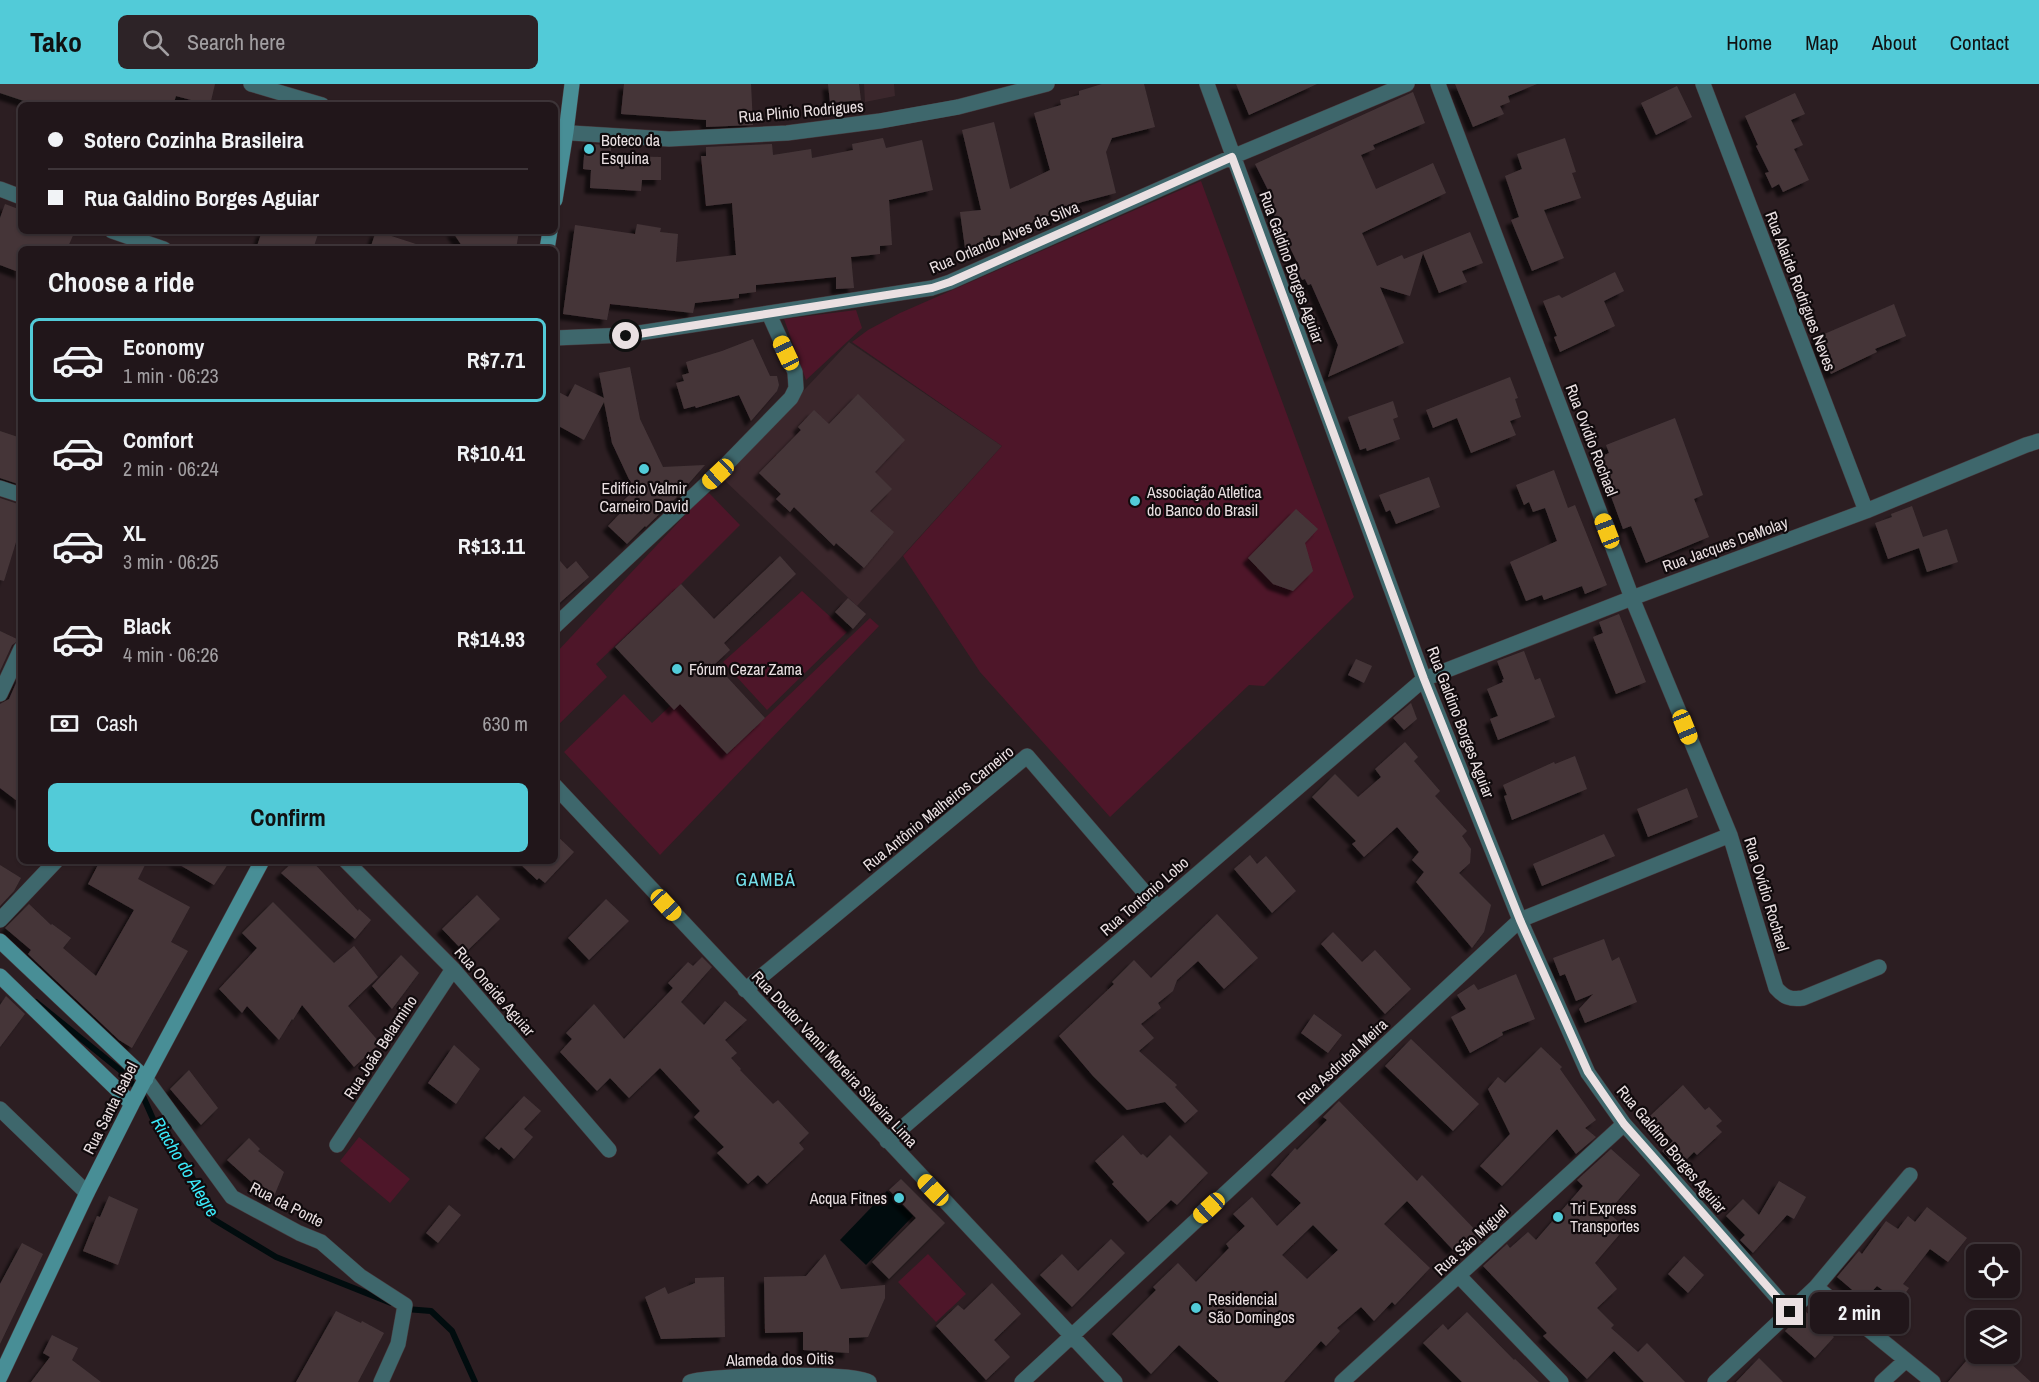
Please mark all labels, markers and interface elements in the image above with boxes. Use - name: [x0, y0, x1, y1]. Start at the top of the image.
- search box: [118, 15, 538, 69]
- text: Tako: [30, 23, 82, 61]
- icon: search: [139, 26, 172, 59]
- text: Search here: [187, 27, 285, 57]
- text: Home: [1726, 28, 1772, 57]
- text: Map: [1805, 28, 1839, 57]
- text: About: [1872, 28, 1917, 57]
- text: Contact: [1950, 28, 2009, 57]
- street label: Rua Plinio Rodrigues: [738, 95, 864, 127]
- text: Sotero Cozinha Brasileira: [84, 125, 304, 155]
- place label: Boteco da Esquina: [601, 129, 661, 169]
- marker: Boteco da Esquina: [582, 142, 596, 156]
- text: Rua Galdino Borges Aguiar: [84, 183, 319, 213]
- street label: Rua Galdino Borges Aguiar: [1254, 188, 1330, 347]
- street label: Rua Orlando Alves da Silva: [926, 195, 1083, 278]
- street label: Rua Alaide Rodrigues Neves: [1760, 208, 1842, 374]
- text: Choose a ride: [48, 264, 194, 300]
- route start: [612, 322, 639, 349]
- text: Economy: [123, 332, 204, 362]
- icon: car: [51, 333, 105, 387]
- car: [770, 333, 802, 373]
- text: R$7.71: [467, 345, 525, 375]
- text: 1 min · 06:23: [123, 362, 219, 389]
- street label: Rua Ovídio Rochael: [1561, 381, 1623, 499]
- text: Comfort: [123, 425, 193, 455]
- icon: car: [51, 426, 105, 480]
- text: R$10.41: [457, 438, 525, 468]
- text: 2 min · 06:24: [123, 455, 219, 482]
- car: [699, 455, 737, 493]
- marker: Edifício Valmir Carneiro David: [637, 462, 651, 476]
- place label: Edifício Valmir Carneiro David: [600, 477, 688, 517]
- place label: Associação Atletica do Banco do Brasil: [1146, 481, 1262, 521]
- marker: Associação Atletica do Banco do Brasil: [1128, 494, 1142, 508]
- car: [1592, 511, 1622, 551]
- street label: Rua Jacques DeMolay: [1659, 511, 1791, 577]
- text: XL: [123, 518, 146, 548]
- icon: car: [51, 519, 105, 573]
- text: R$13.11: [458, 531, 525, 561]
- text: 3 min · 06:25: [123, 548, 219, 575]
- text: Black: [123, 611, 171, 641]
- icon: car: [51, 612, 105, 666]
- text: R$14.93: [457, 624, 525, 654]
- text: 4 min · 06:26: [123, 641, 219, 668]
- street label: Rua Galdino Borges Aguiar: [1422, 643, 1500, 801]
- place label: Fórum Cezar Zama: [689, 658, 803, 680]
- marker: Fórum Cezar Zama: [670, 662, 684, 676]
- icon: cash: [48, 707, 81, 740]
- car: [1670, 707, 1700, 747]
- text: Cash: [96, 708, 138, 738]
- text: 630 m: [482, 710, 528, 737]
- street label: Rua Antônio Malheiros Carneiro: [858, 740, 1018, 876]
- button: Confirm: [48, 783, 528, 852]
- street label: Rua Ovídio Rochael: [1739, 834, 1795, 954]
- street label: Rua Tontonio Lobo: [1095, 851, 1193, 941]
- district label: GAMBÁ: [736, 867, 796, 892]
- car: [647, 886, 685, 924]
- street label: Rua Oneide Aguiar: [450, 941, 541, 1041]
- street label: Rua Doutor Vanni Moreira Silveira Lima: [747, 966, 923, 1153]
- street label: Rua João Belarmino: [338, 991, 422, 1103]
- street label: Rua Asdrubal Meira: [1292, 1013, 1392, 1109]
- street label: Rua Santa Isabel: [77, 1058, 143, 1158]
- street label: Rua Galdino Borges Aguiar: [1612, 1080, 1732, 1218]
- water label: Riacho do Alegre: [146, 1112, 225, 1222]
- car: [914, 1171, 952, 1209]
- street label: Rua da Ponte: [246, 1176, 328, 1232]
- place label: Acqua Fitnes: [809, 1187, 887, 1209]
- car: [1190, 1189, 1228, 1227]
- marker: Acqua Fitnes: [892, 1191, 906, 1205]
- place label: Tri Express Transportes: [1570, 1197, 1640, 1237]
- street label: Rua São Miguel: [1429, 1200, 1513, 1280]
- marker: Tri Express Transportes: [1551, 1210, 1565, 1224]
- map controls: [1966, 1244, 2020, 1364]
- button: locate: [1966, 1244, 2020, 1298]
- place label: Residencial São Domingos: [1208, 1288, 1295, 1328]
- callout: 2 min: [1811, 1291, 1910, 1333]
- route end: [1776, 1298, 1803, 1325]
- text: 2 min: [1838, 1299, 1881, 1326]
- marker: Residencial São Domingos: [1189, 1301, 1203, 1315]
- button: layers: [1966, 1310, 2020, 1364]
- street label: Alameda dos Oitis: [725, 1347, 834, 1371]

